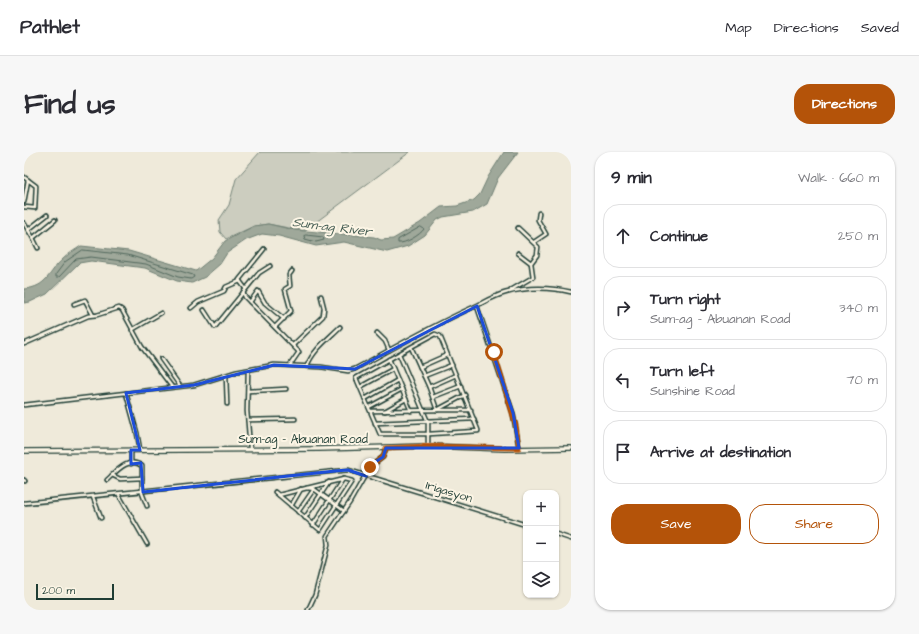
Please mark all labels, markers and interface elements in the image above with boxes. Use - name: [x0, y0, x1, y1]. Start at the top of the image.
- text: Pathlet: [20, 14, 80, 41]
- text: Map: [725, 18, 752, 38]
- text: Directions: [774, 18, 839, 38]
- text: Saved: [861, 18, 899, 38]
- button: Directions: [794, 84, 895, 124]
- text: Find us: [24, 85, 115, 124]
- text: 9 min: [611, 166, 652, 190]
- text: Walk · 660 m: [798, 169, 879, 187]
- water label: Sum-ag River: [291, 213, 375, 242]
- icon: ahead: [612, 225, 634, 247]
- text: Continue: [650, 226, 708, 247]
- text: 250 m: [838, 227, 878, 245]
- text: Turn right: [650, 289, 721, 310]
- icon: right: [612, 297, 634, 319]
- text: 340 m: [839, 299, 878, 317]
- text: Sum-ag - Abuanan Road: [650, 310, 790, 328]
- route start: [485, 343, 503, 361]
- text: Turn left: [650, 361, 714, 382]
- icon: left: [612, 369, 634, 391]
- text: 70 m: [846, 371, 878, 389]
- text: Sunshine Road: [650, 382, 735, 400]
- street label: Sum-ag - Abuanan Road: [238, 431, 368, 449]
- icon: arrive: [612, 441, 634, 463]
- text: Arrive at destination: [650, 442, 791, 463]
- route end: [361, 458, 379, 476]
- street label: Irigasyon: [423, 477, 474, 508]
- map controls: [523, 490, 559, 598]
- button: +: [523, 490, 559, 526]
- button: Save: [611, 504, 741, 544]
- button: Share: [749, 504, 879, 544]
- button: −: [523, 526, 559, 562]
- button: layers: [523, 562, 559, 598]
- scale bar: [36, 582, 114, 601]
- text: 200 m: [42, 583, 75, 598]

